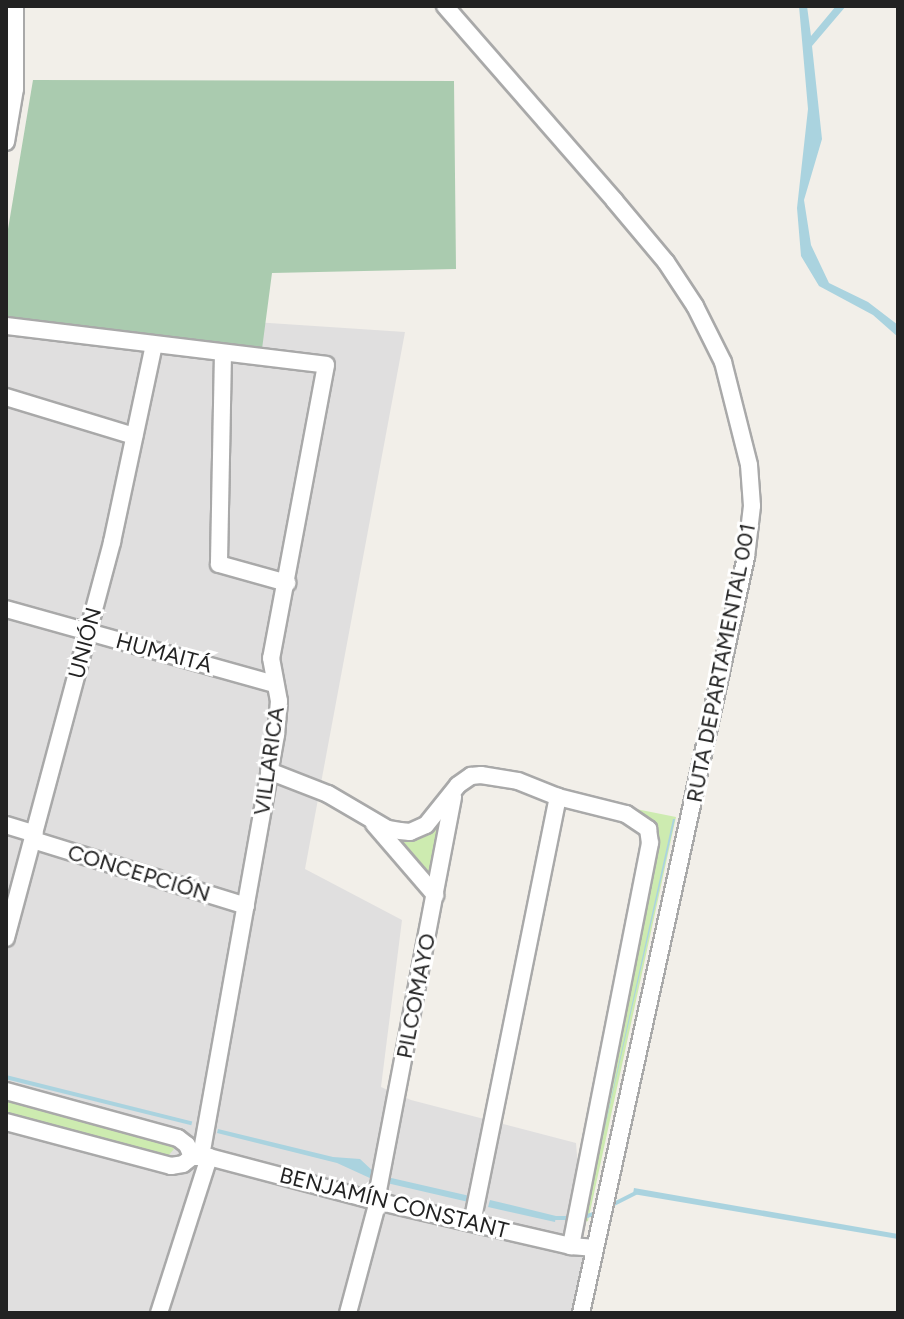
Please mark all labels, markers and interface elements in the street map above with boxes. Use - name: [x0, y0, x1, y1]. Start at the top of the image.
- street label: RUTA DEPARTAMENTAL 001: [681, 521, 761, 805]
- street label: UNIÓN: [63, 604, 107, 682]
- street label: HUMAITÁ: [113, 627, 215, 679]
- street label: VILLARICA: [248, 705, 290, 817]
- street label: CONCEPCIÓN: [65, 839, 213, 907]
- street label: PILCOMAYO: [391, 931, 441, 1061]
- street label: BENJAMÍN CONSTANT: [277, 1162, 511, 1244]

